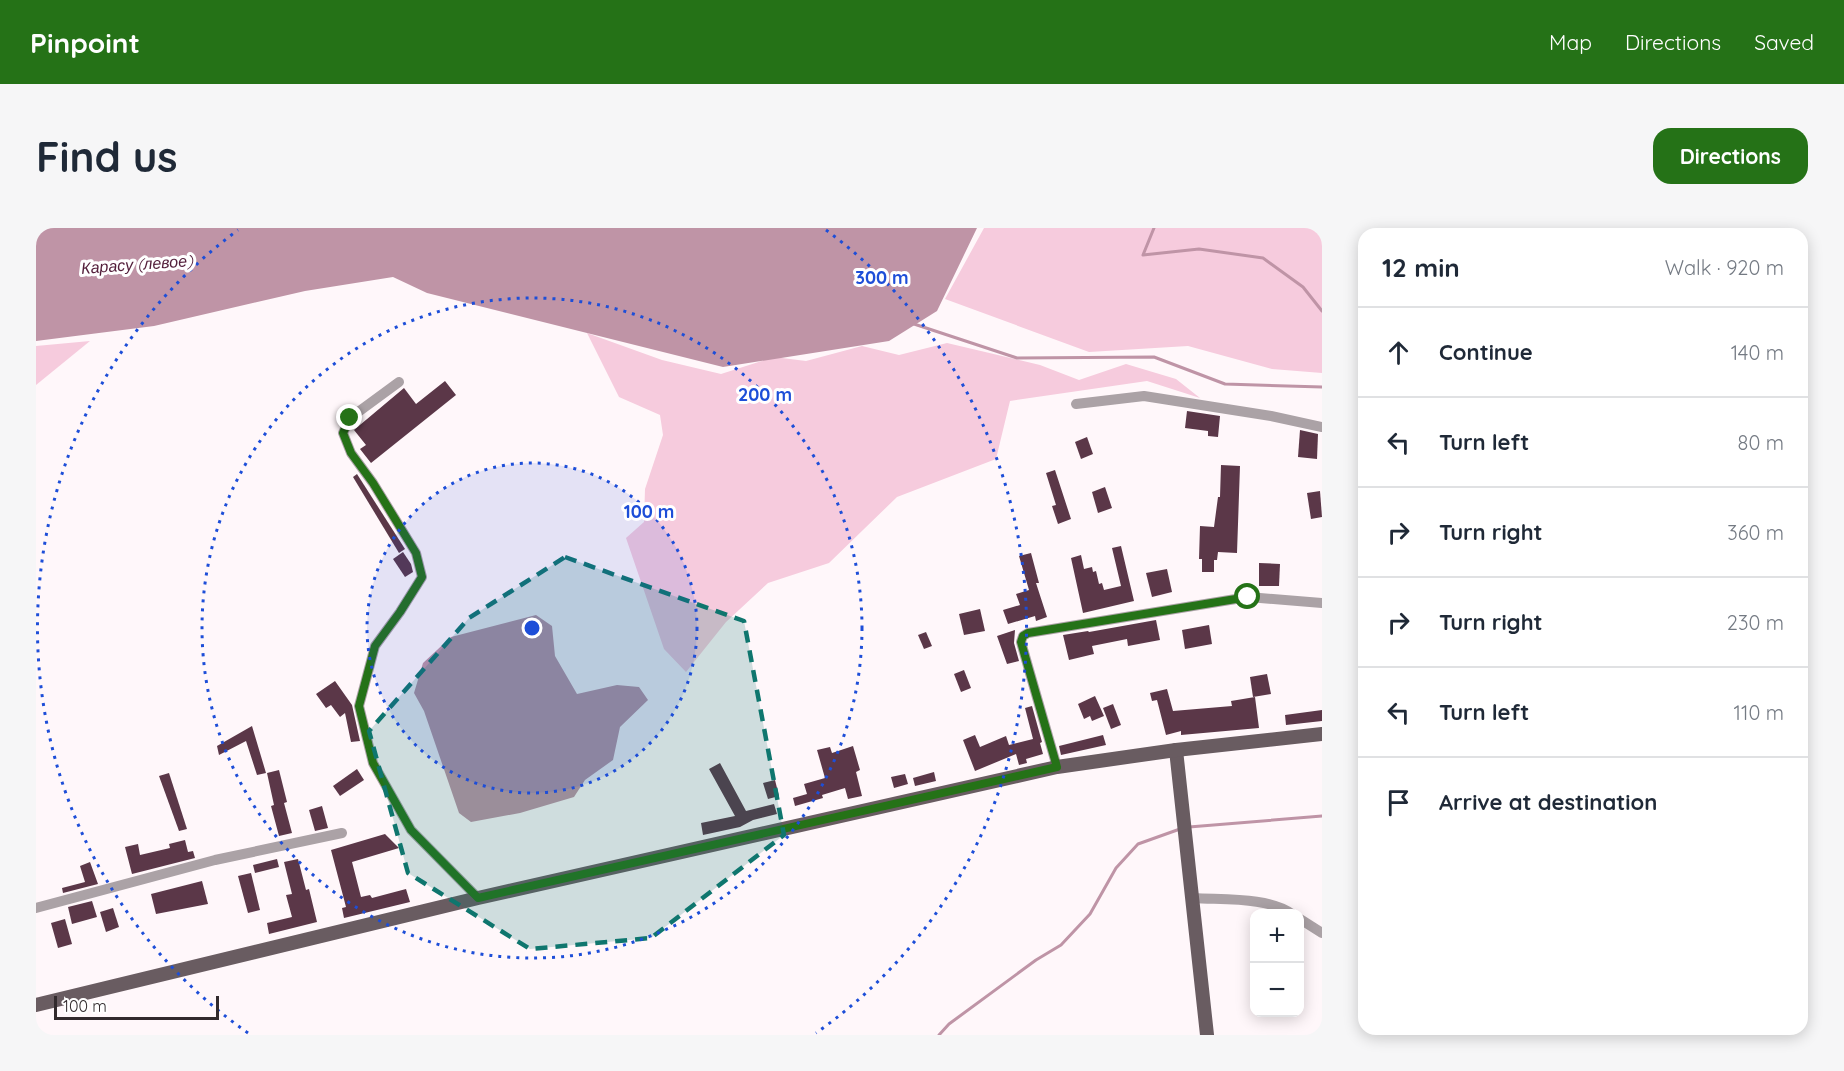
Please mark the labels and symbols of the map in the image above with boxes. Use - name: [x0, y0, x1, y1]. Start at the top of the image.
- water label: Карасу (левое): [80, 250, 195, 278]
- text: 300 m: [855, 266, 909, 289]
- text: 200 m: [738, 383, 792, 406]
- route end: [336, 404, 362, 430]
- text: 100 m: [624, 500, 674, 523]
- route start: [1234, 583, 1260, 609]
- centre of rings: [522, 618, 542, 638]
- scale bar: [54, 993, 219, 1020]

